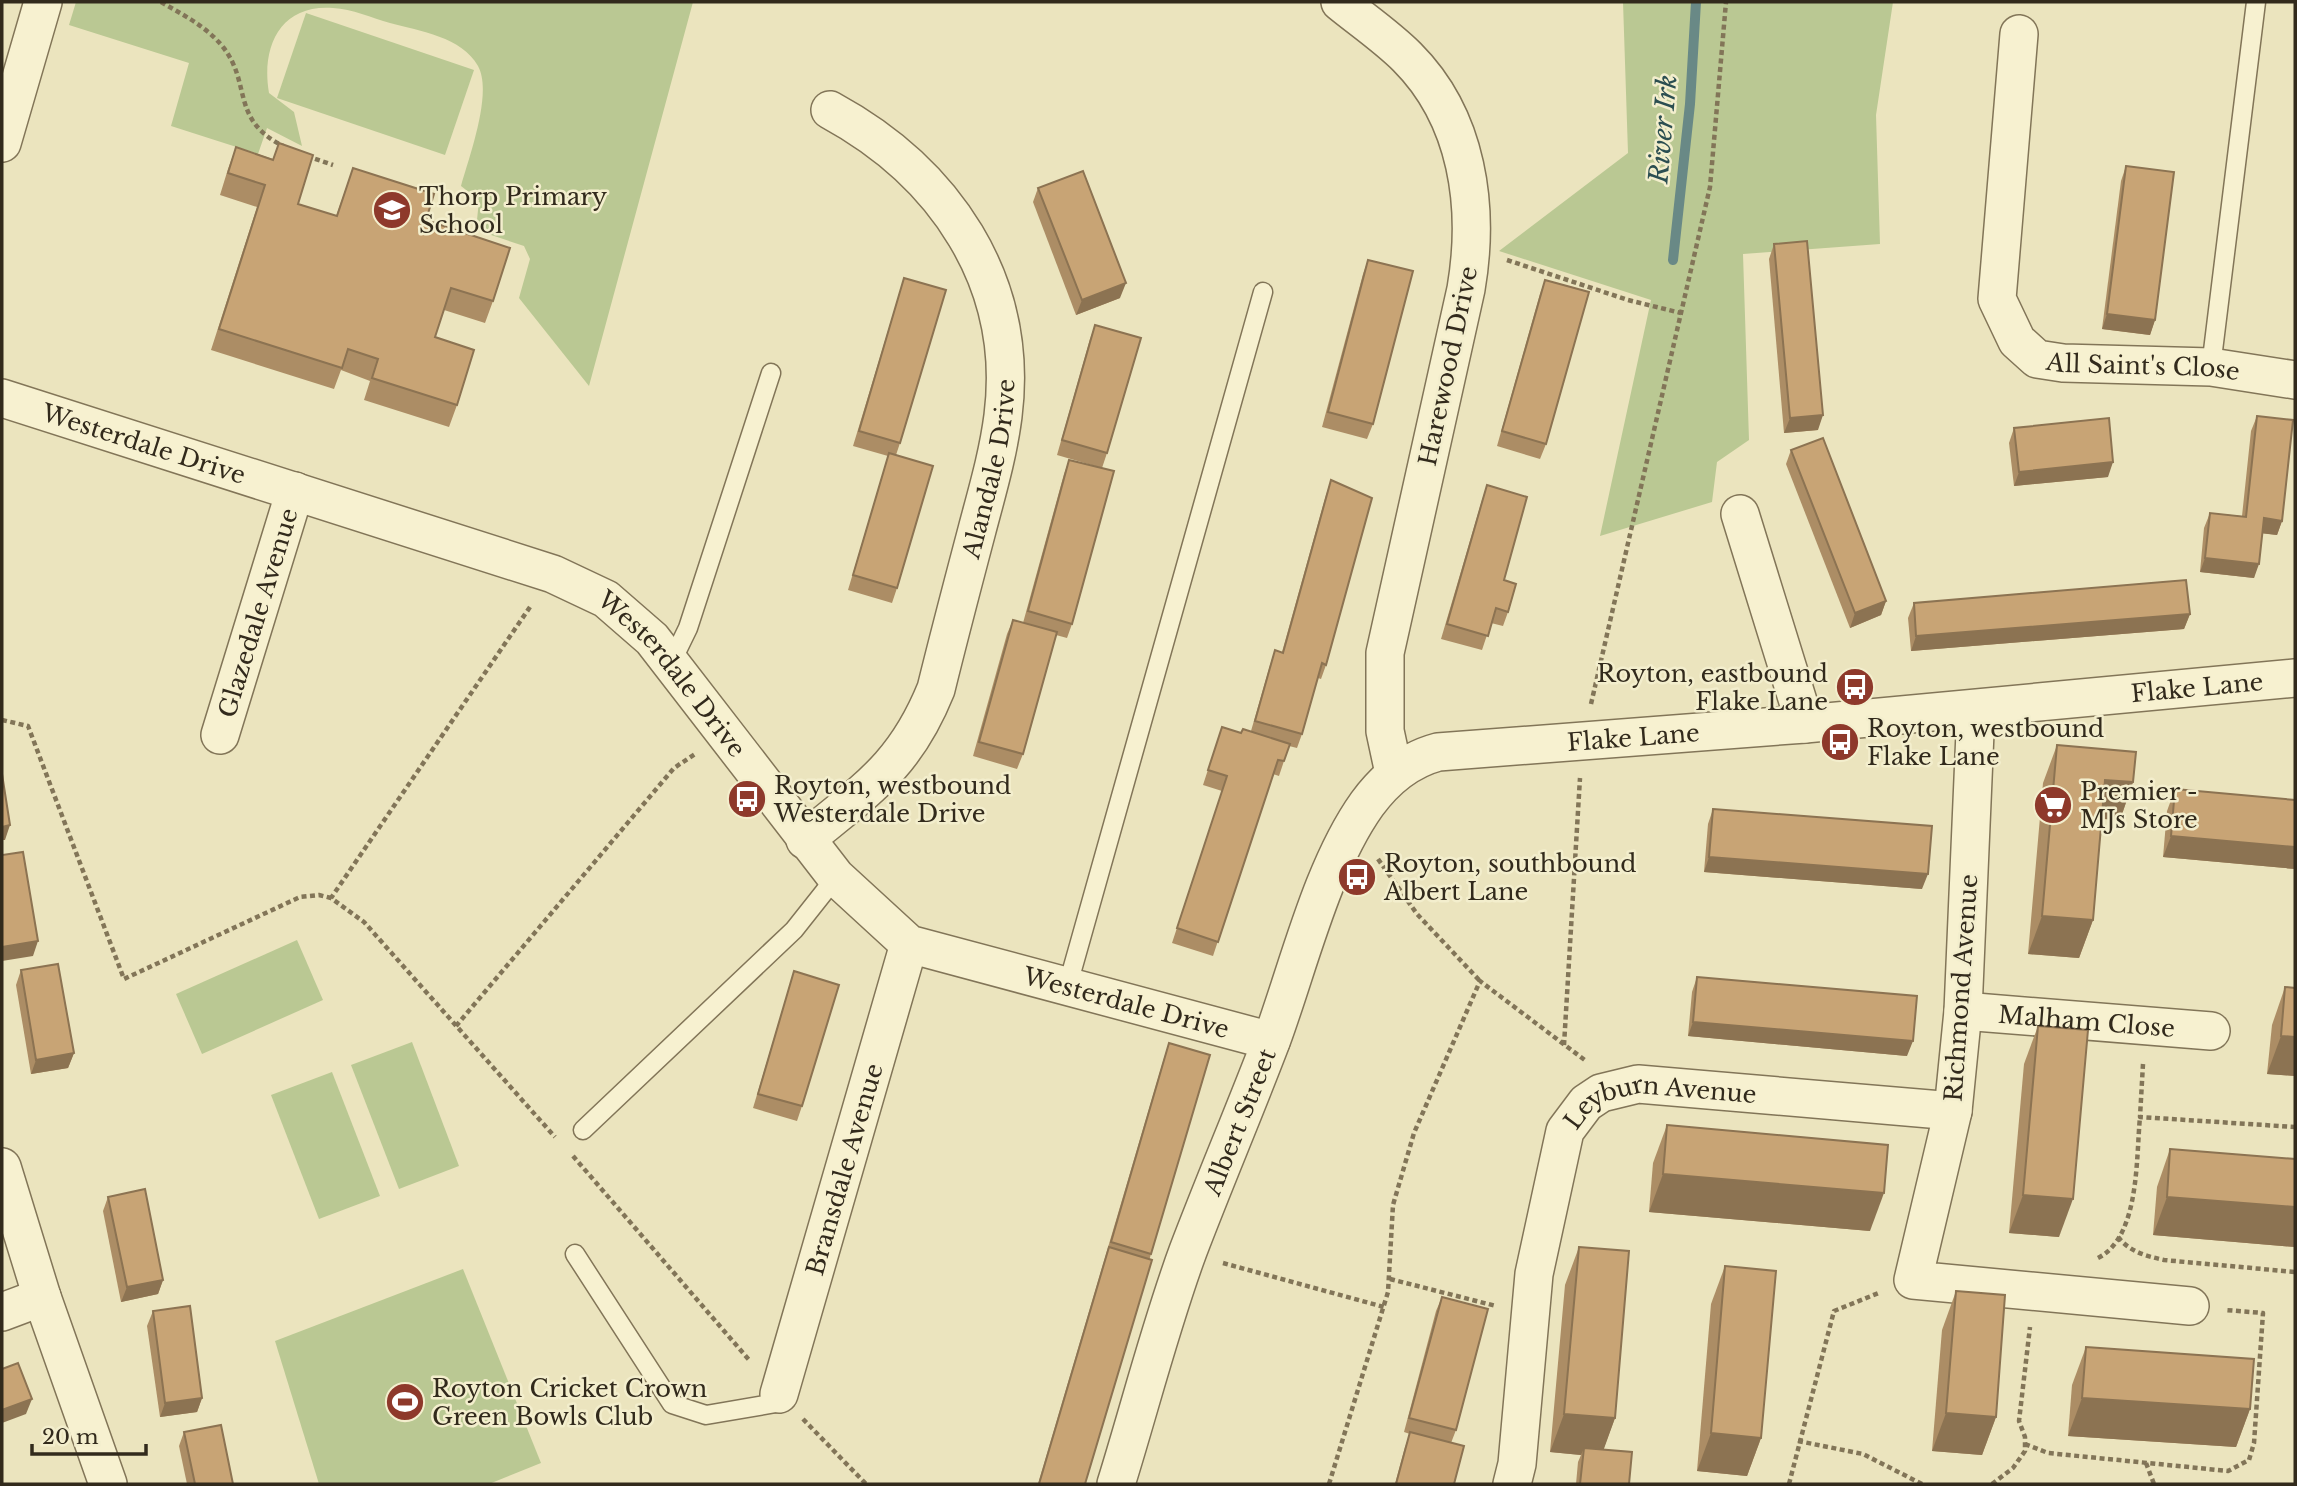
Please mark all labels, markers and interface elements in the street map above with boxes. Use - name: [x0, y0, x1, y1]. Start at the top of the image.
- water label: River Irk: [1642, 73, 1684, 186]
- place label: Thorp Primary School: [419, 182, 608, 239]
- school or university icon: Thorp Primary School: [371, 189, 413, 231]
- street label: Harewood Drive: [1413, 264, 1483, 468]
- street label: All Saint's Close: [2043, 346, 2242, 386]
- street label: Alandale Drive: [955, 378, 1020, 562]
- street label: Westerdale Drive: [38, 397, 249, 489]
- street label: Glazedale Avenue: [212, 504, 303, 721]
- street label: Westerdale Drive: [591, 584, 752, 762]
- place label: Royton, eastbound Flake Lane: [1597, 659, 1828, 716]
- bus stop icon: Royton, eastbound Flake Lane: [1834, 666, 1876, 708]
- street label: Flake Lane: [2130, 667, 2265, 708]
- place label: Royton, westbound Flake Lane: [1867, 714, 2104, 771]
- street label: Flake Lane: [1566, 718, 1701, 757]
- bus stop icon: Royton, westbound Flake Lane: [1819, 721, 1861, 763]
- place label: Royton, westbound Westerdale Drive: [773, 771, 1011, 828]
- place label: Premier - MJs Store: [2080, 777, 2198, 834]
- bus stop icon: Royton, westbound Westerdale Drive: [726, 778, 768, 820]
- supermarket icon: Premier - MJs Store: [2032, 784, 2074, 826]
- place label: Royton, southbound Albert Lane: [1383, 849, 1636, 906]
- bus stop icon: Royton, southbound Albert Lane: [1336, 856, 1378, 898]
- street label: Richmond Avenue: [1939, 873, 1983, 1103]
- street label: Westerdale Drive: [1019, 961, 1232, 1044]
- street label: Malham Close: [1997, 999, 2176, 1043]
- street label: Albert Street: [1196, 1044, 1282, 1200]
- street label: Bransdale Avenue: [800, 1060, 888, 1278]
- street label: Leyburn Avenue: [1557, 1069, 1758, 1134]
- place label: Royton Cricket Crown Green Bowls Club: [432, 1374, 707, 1431]
- sports icon: Royton Cricket Crown Green Bowls Club: [384, 1381, 426, 1423]
- scale bar: [32, 1412, 145, 1456]
- text: 20 m: [42, 1424, 99, 1450]

